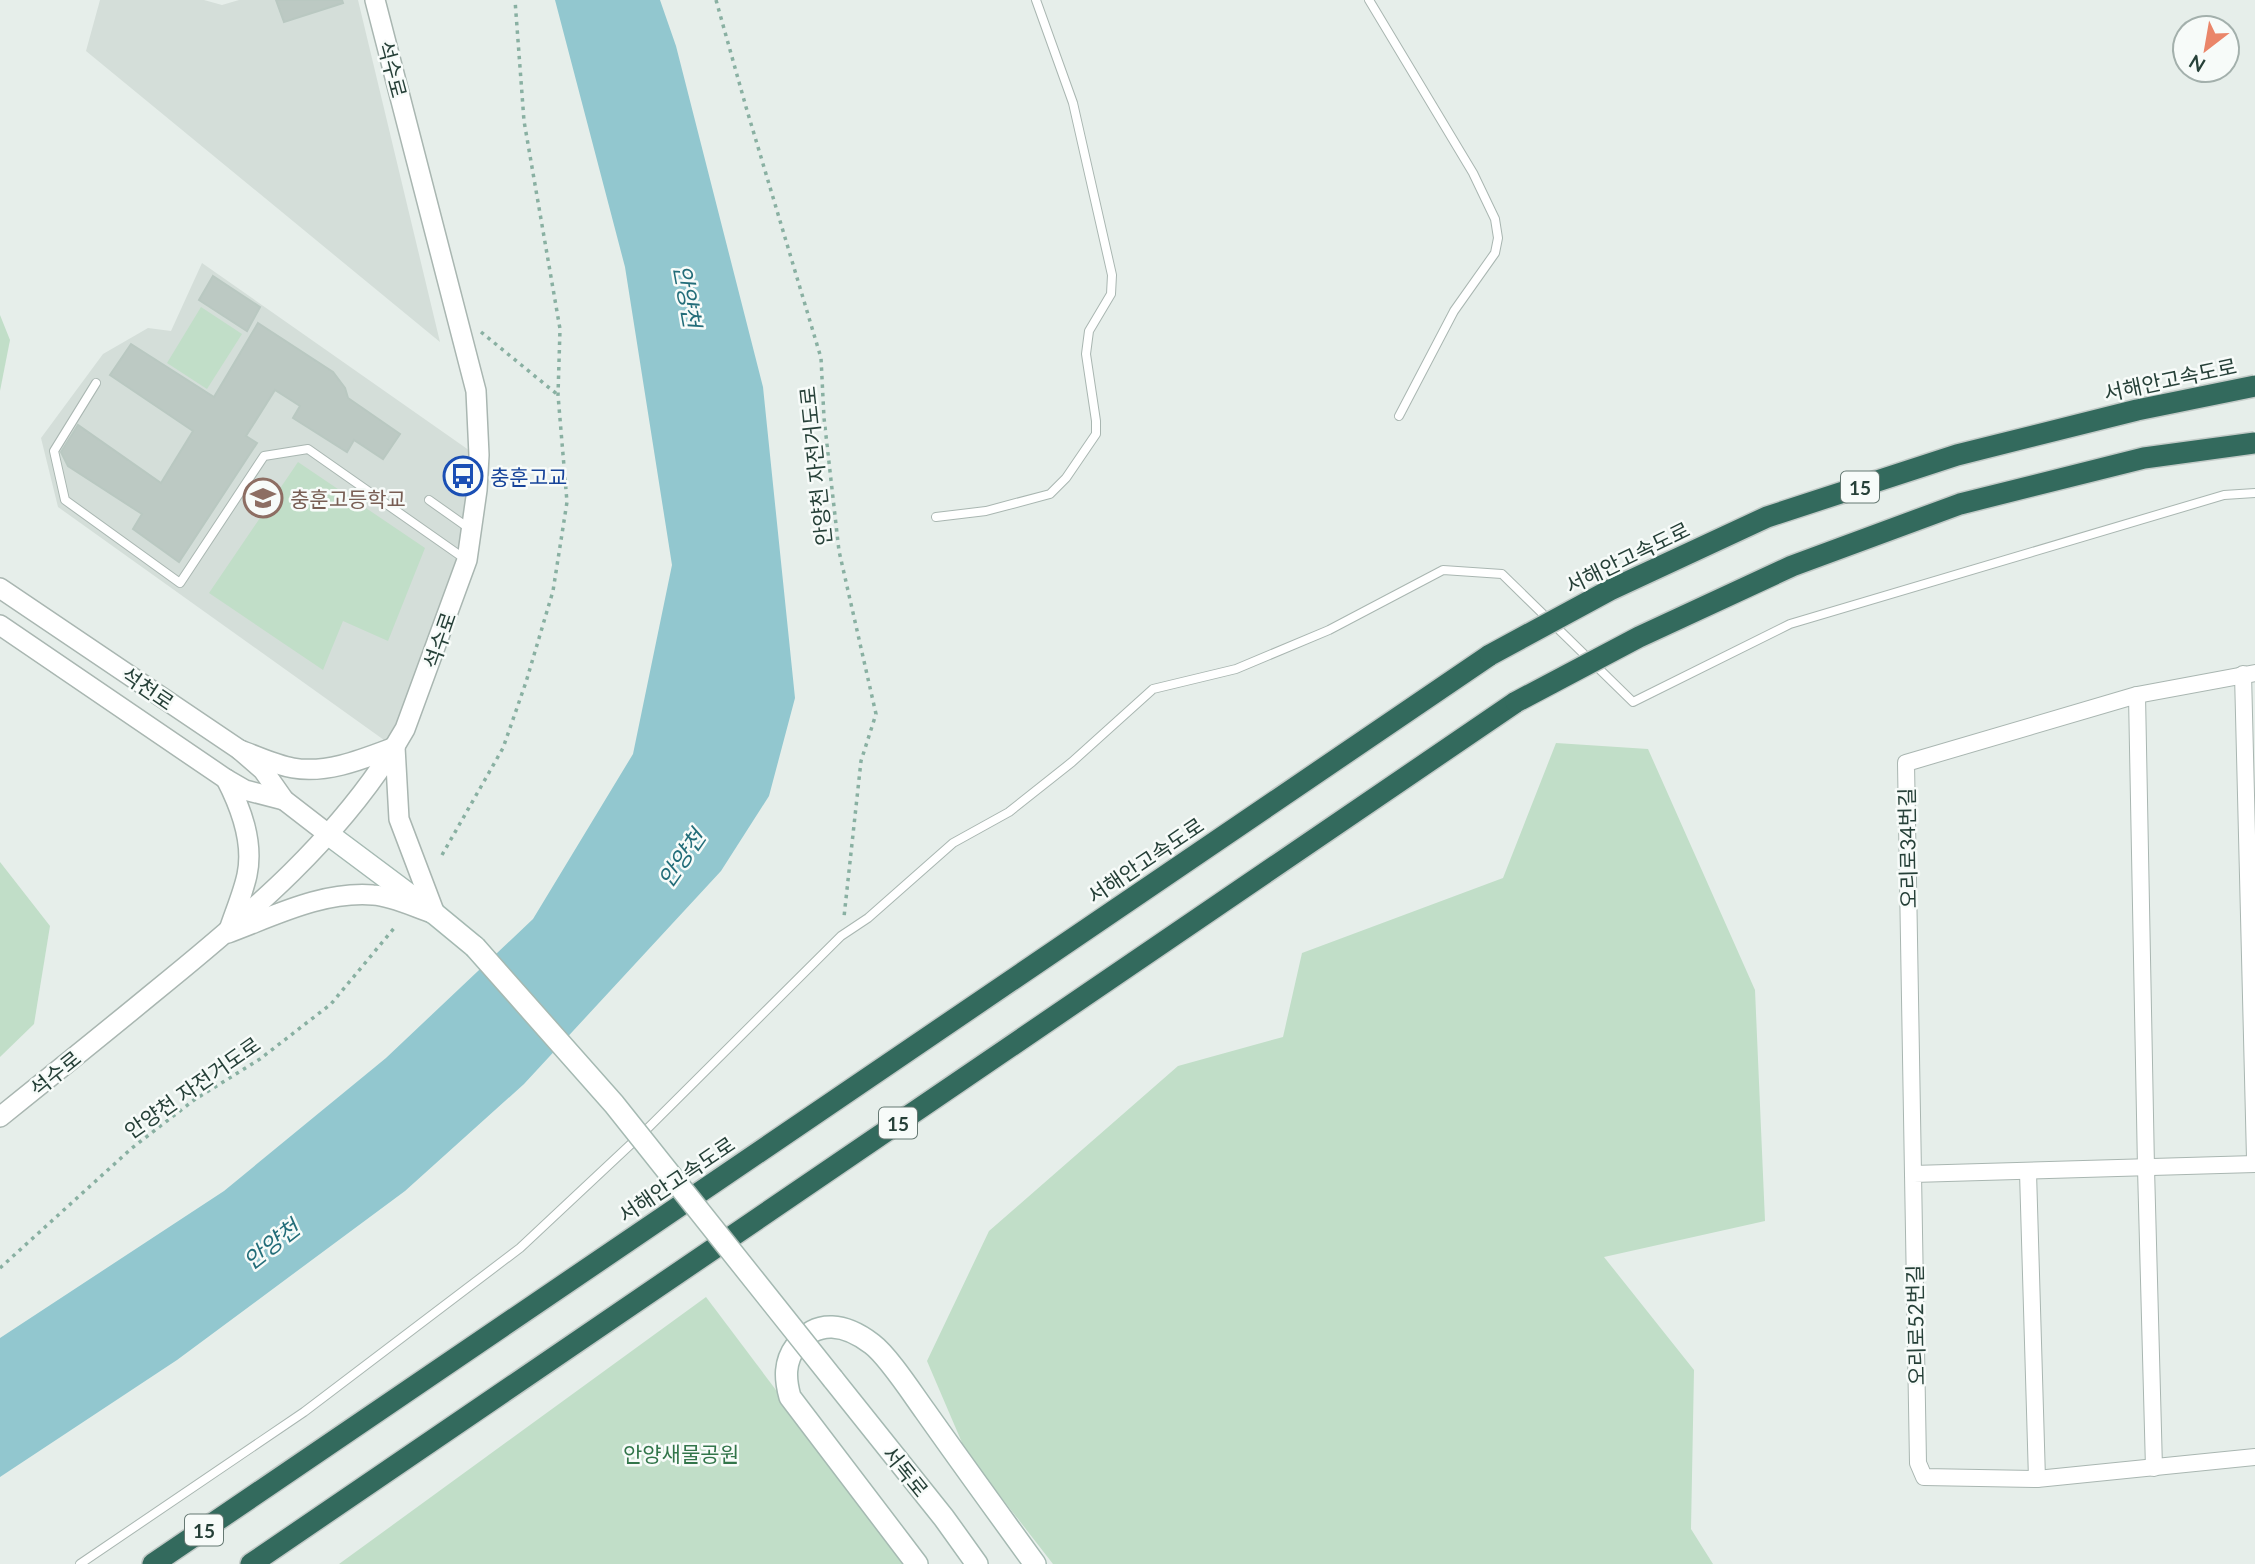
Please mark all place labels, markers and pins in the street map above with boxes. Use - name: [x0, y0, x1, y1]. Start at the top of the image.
- bus stop icon: 충훈고교: [442, 455, 484, 497]
- place label: 충훈고교: [490, 464, 567, 489]
- school or university icon: 충훈고등학교: [242, 477, 284, 519]
- place label: 충훈고등학교: [290, 486, 406, 511]

